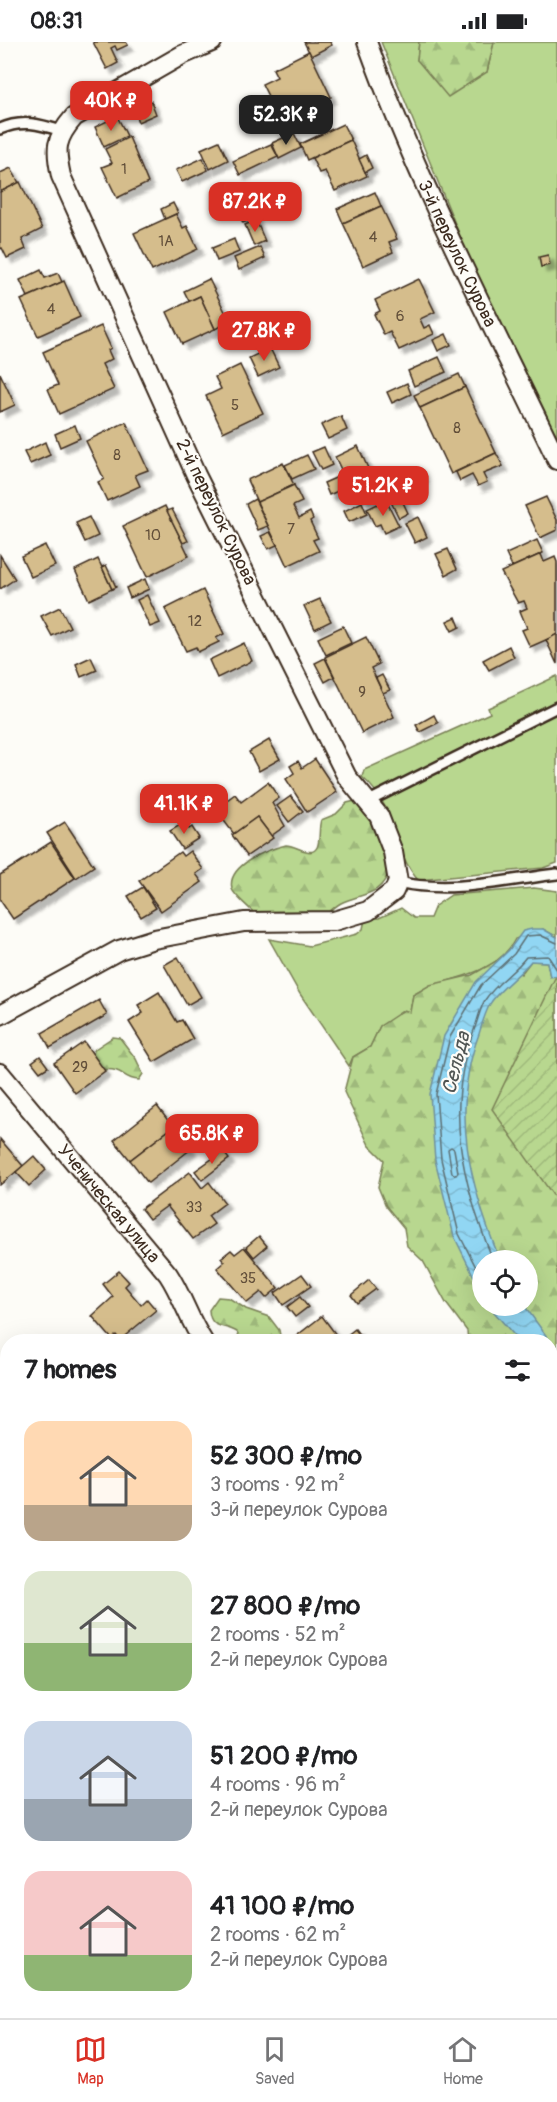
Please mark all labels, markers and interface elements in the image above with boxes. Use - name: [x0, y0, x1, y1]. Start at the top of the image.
- text: 08:31: [30, 7, 83, 35]
- pin: 40K ₽: [69, 81, 153, 132]
- text: 40K ₽: [84, 88, 138, 113]
- pin: 52.3K ₽: [231, 95, 341, 146]
- text: 52.3K ₽: [253, 102, 319, 127]
- house number: 1: [121, 160, 127, 179]
- street label: 3-й переулок Сурова: [413, 176, 502, 331]
- pin: 87.2K ₽: [200, 182, 310, 233]
- text: 87.2K ₽: [223, 189, 287, 214]
- house number: 4: [369, 228, 378, 247]
- house number: 1А: [158, 232, 174, 251]
- house number: 4: [47, 300, 56, 319]
- house number: 6: [396, 307, 404, 326]
- pin: 27.8K ₽: [209, 311, 319, 362]
- text: 27.8K ₽: [232, 318, 296, 343]
- house number: 5: [231, 396, 239, 415]
- house number: 8: [453, 419, 461, 438]
- street label: 2-й переулок Сурова: [171, 435, 261, 589]
- house number: 8: [113, 446, 121, 465]
- pin: 51.2K ₽: [328, 466, 438, 517]
- text: 51.2K ₽: [352, 473, 414, 498]
- house number: 7: [287, 520, 295, 539]
- house number: 10: [145, 526, 161, 545]
- house number: 12: [188, 612, 202, 631]
- house number: 9: [358, 683, 366, 702]
- pin: 41.1K ₽: [129, 784, 239, 835]
- text: 41.1K ₽: [154, 791, 214, 816]
- water label: Сельда: [436, 1028, 476, 1097]
- house number: 29: [72, 1058, 88, 1077]
- pin: 65.8K ₽: [157, 1114, 267, 1165]
- text: 65.8K ₽: [179, 1121, 245, 1146]
- street label: Ученическая улица: [53, 1139, 165, 1268]
- house number: 33: [186, 1198, 202, 1217]
- map controls: [472, 1250, 538, 1316]
- button: locate: [472, 1250, 538, 1316]
- house number: 35: [240, 1269, 256, 1288]
- text: 7 homes: [24, 1354, 116, 1386]
- icon: filters: [501, 1354, 534, 1387]
- text: 52 300 ₽/mo: [210, 1440, 362, 1472]
- icon: home: [72, 1445, 144, 1517]
- text: 3 rooms · 92 m²: [210, 1472, 345, 1497]
- text: 3-й переулок Сурова: [210, 1497, 388, 1522]
- text: 27 800 ₽/mo: [210, 1590, 360, 1622]
- icon: home: [72, 1595, 144, 1667]
- text: 2 rooms · 52 m²: [210, 1622, 346, 1647]
- text: 2-й переулок Сурова: [210, 1647, 388, 1672]
- text: 51 200 ₽/mo: [210, 1740, 358, 1772]
- icon: home: [72, 1745, 144, 1817]
- text: 4 rooms · 96 m²: [210, 1772, 346, 1797]
- text: 2-й переулок Сурова: [210, 1797, 388, 1822]
- text: 41 100 ₽/mo: [210, 1890, 354, 1922]
- icon: home: [72, 1895, 144, 1967]
- text: 2 rooms · 62 m²: [210, 1922, 346, 1947]
- text: 2-й переулок Сурова: [210, 1947, 388, 1972]
- tab: Map: [74, 2033, 107, 2089]
- tab: Saved: [255, 2033, 295, 2089]
- tab: Home: [443, 2033, 483, 2089]

